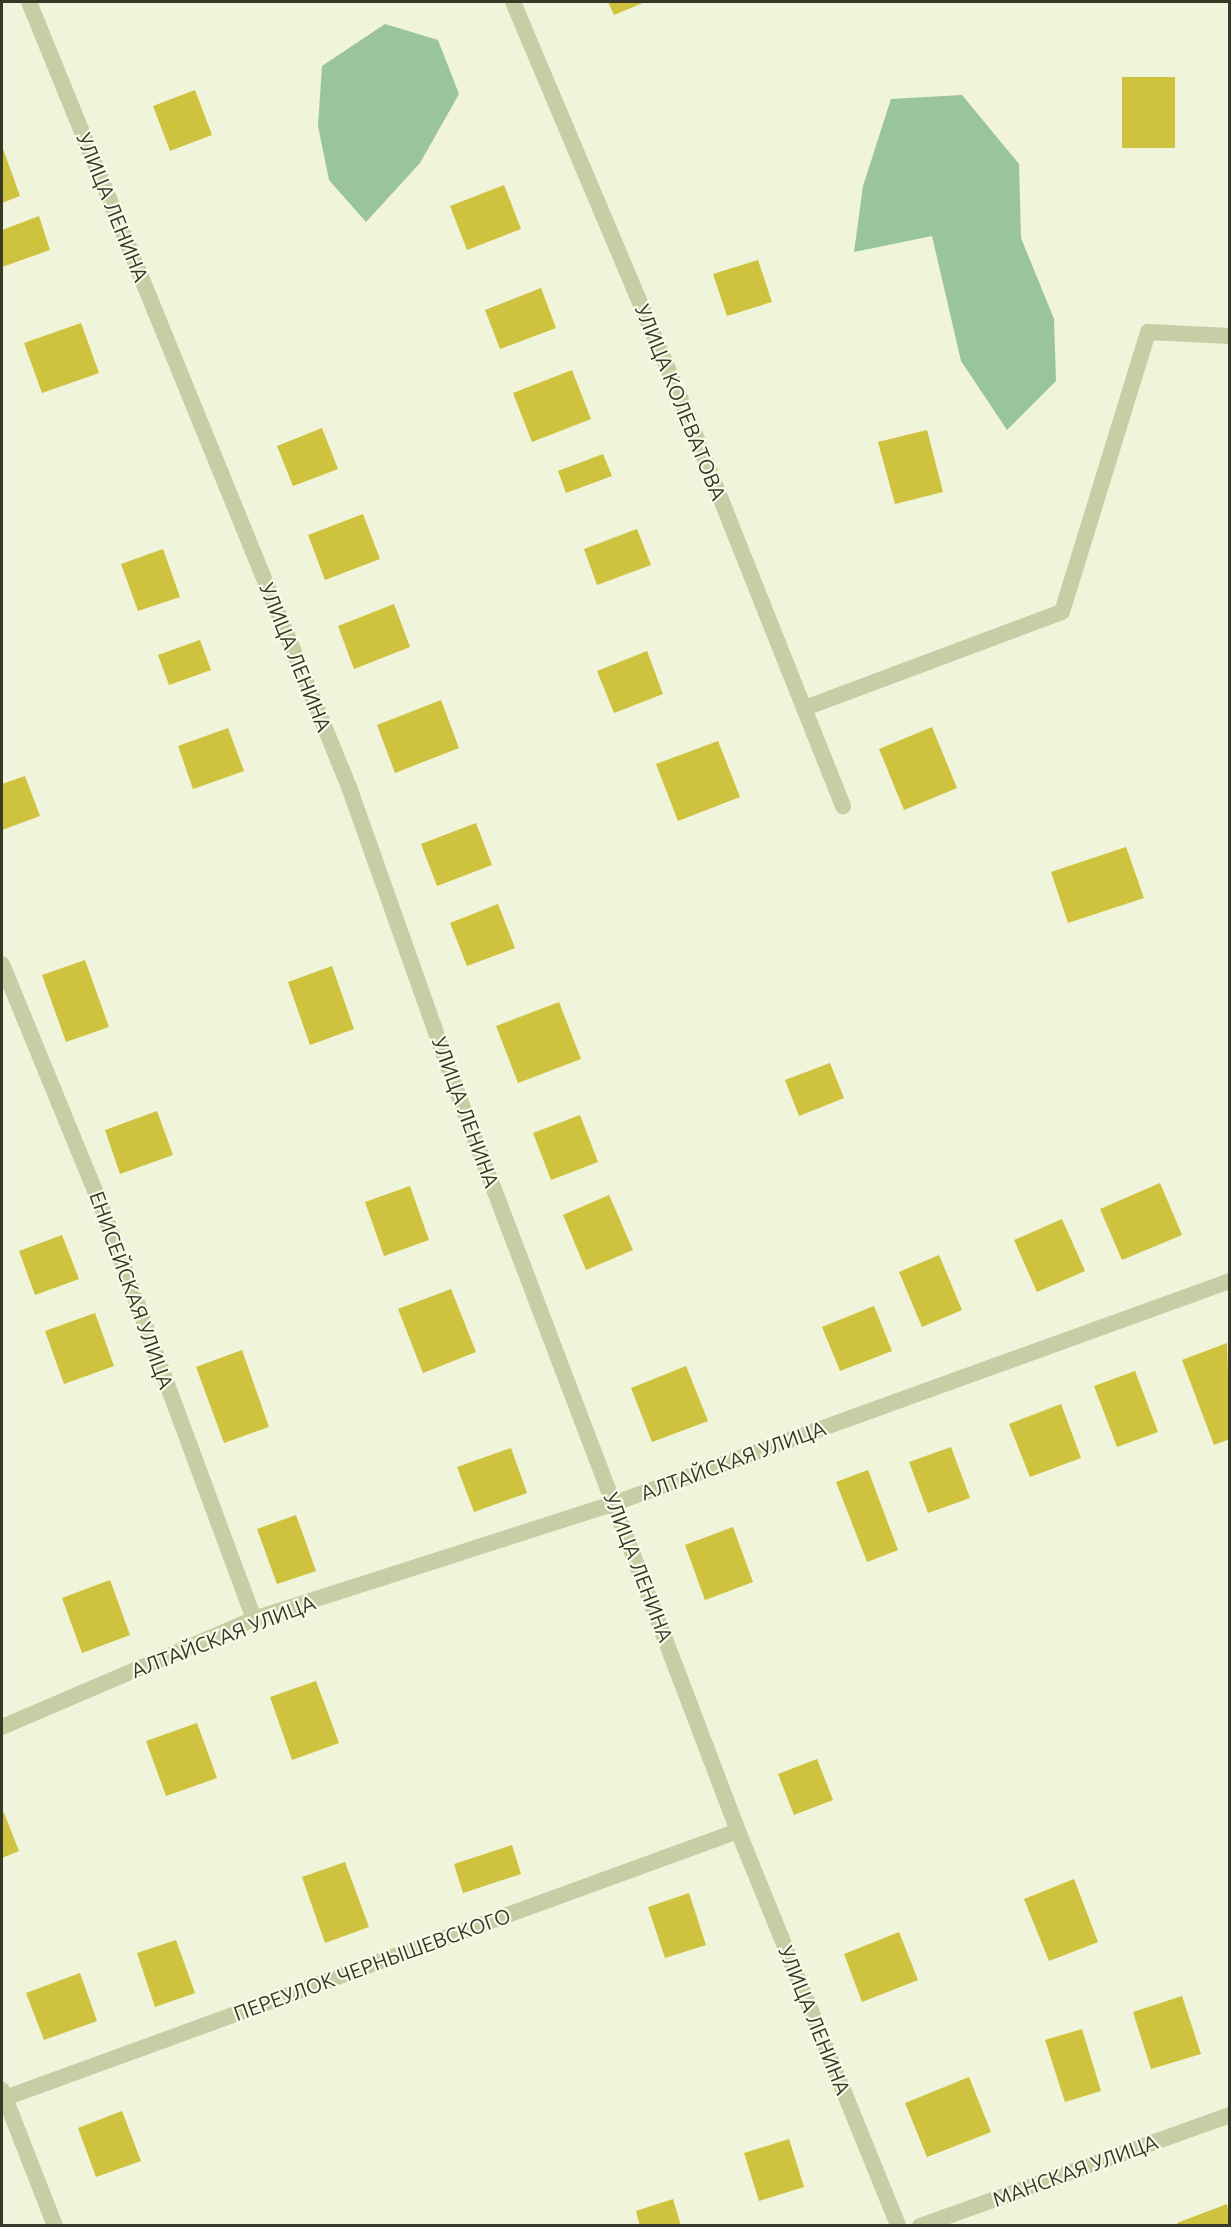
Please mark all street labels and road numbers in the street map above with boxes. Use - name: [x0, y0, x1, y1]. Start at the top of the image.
- street label: УЛИЦА ЛЕНИНА: [72, 129, 154, 285]
- street label: УЛИЦА КОЛЕВАТОВА: [630, 300, 732, 504]
- street label: УЛИЦА ЛЕНИНА: [255, 579, 337, 735]
- street label: УЛИЦА ЛЕНИНА: [427, 1033, 505, 1191]
- street label: ЕНИСЕЙСКАЯ УЛИЦА: [85, 1188, 179, 1392]
- street label: АЛТАЙСКАЯ УЛИЦА: [637, 1415, 829, 1505]
- street label: УЛИЦА ЛЕНИНА: [599, 1489, 679, 1645]
- street label: АЛТАЙСКАЯ УЛИЦА: [127, 1589, 319, 1683]
- street label: ПЕРЕУЛОК ЧЕРНЫШЕВСКОГО: [230, 1902, 514, 2026]
- street label: УЛИЦА ЛЕНИНА: [774, 1942, 856, 2098]
- street label: МАНСКАЯ УЛИЦА: [989, 2128, 1161, 2212]

